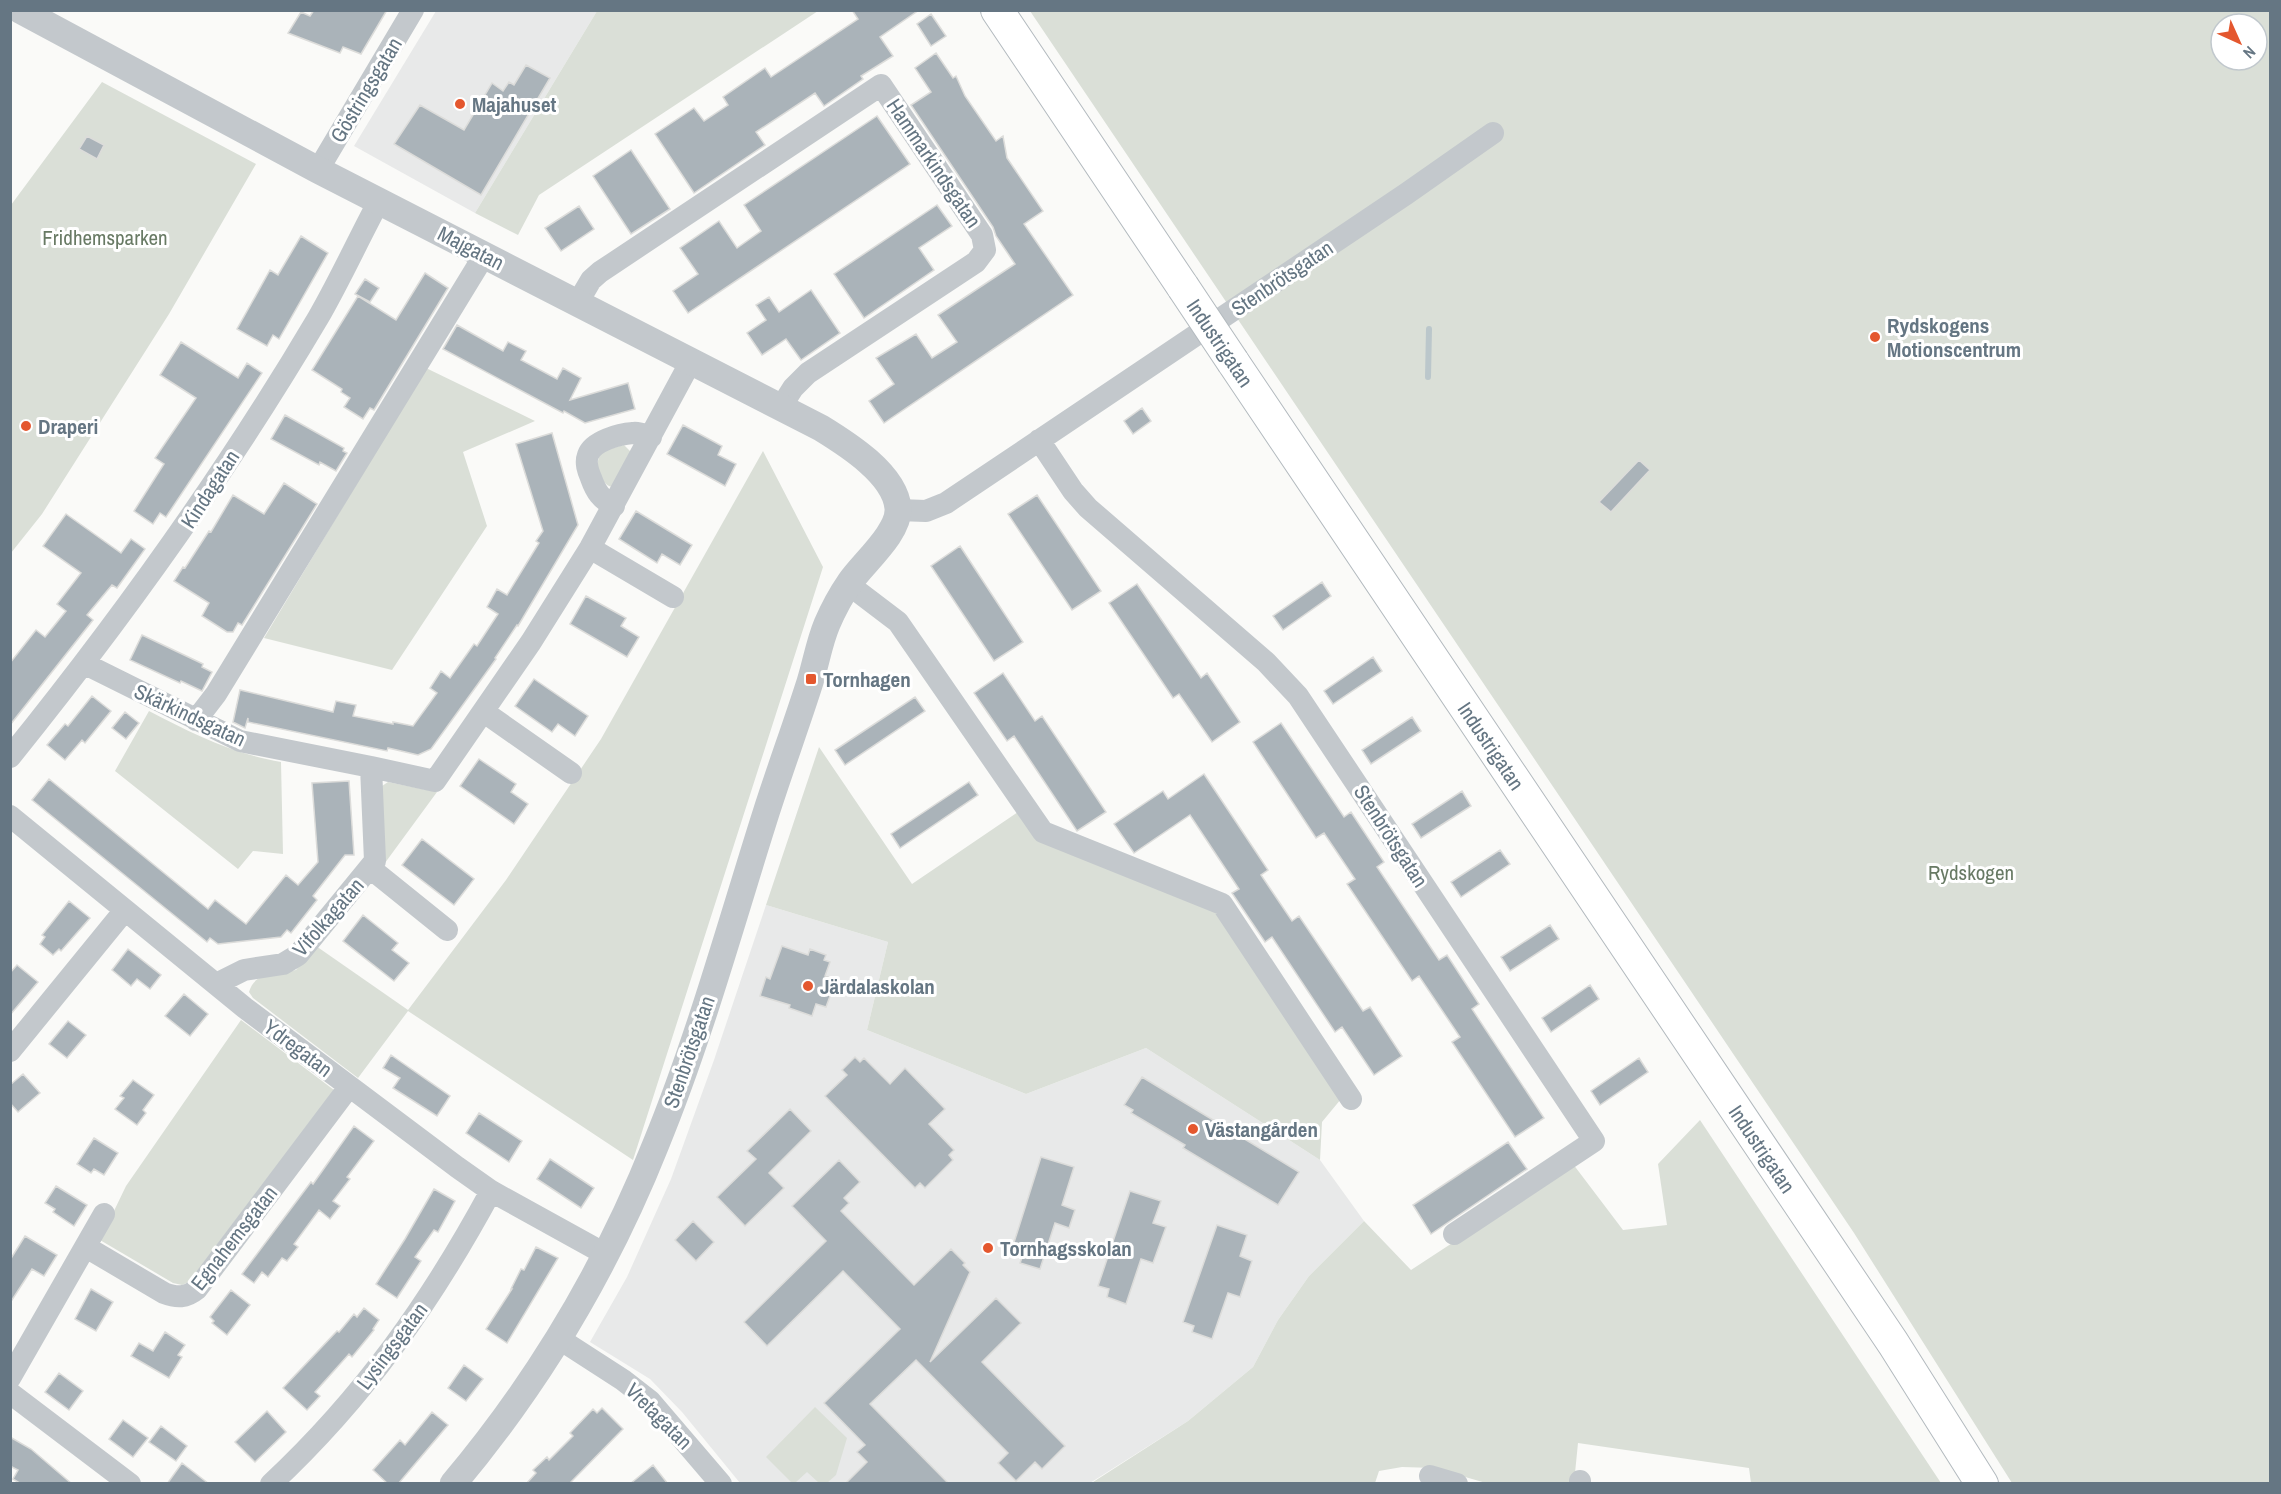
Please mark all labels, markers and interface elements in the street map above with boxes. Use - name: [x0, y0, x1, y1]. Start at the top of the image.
- north arrow: [2209, 12, 2269, 72]
- street label: Göstringsgatan: [323, 32, 409, 148]
- text: N: [2238, 41, 2261, 64]
- place label: Majahuset: [472, 90, 556, 119]
- street label: Hammarkindsgatan: [880, 93, 988, 233]
- marker: Majahuset: [453, 97, 467, 111]
- street label: Majgatan: [433, 219, 509, 277]
- park label: Fridhemsparken: [42, 223, 168, 252]
- street label: Stenbrötsgatan: [1225, 233, 1339, 323]
- street label: Industrigatan: [1180, 293, 1260, 393]
- place label: Rydskogens Motionscentrum: [1887, 311, 2021, 364]
- marker: Rydskogens Motionscentrum: [1868, 330, 1882, 344]
- place label: Draperi: [38, 412, 98, 441]
- marker: Draperi: [19, 419, 33, 433]
- street label: Kindagatan: [174, 444, 246, 534]
- place label: Tornhagen: [823, 665, 911, 694]
- marker: Tornhagen: [804, 672, 818, 686]
- street label: Skärkindsgatan: [130, 677, 250, 753]
- street label: Industrigatan: [1451, 696, 1531, 796]
- street label: Stenbrötsgatan: [1347, 779, 1435, 893]
- park label: Rydskogen: [1928, 858, 2014, 887]
- street label: Vifolkagatan: [286, 871, 370, 963]
- place label: Järdalaskolan: [820, 972, 935, 1001]
- marker: Järdalaskolan: [801, 979, 815, 993]
- street label: Stenbrötsgatan: [656, 992, 722, 1112]
- street label: Ydregatan: [258, 1013, 338, 1083]
- street label: Industrigatan: [1722, 1099, 1802, 1199]
- place label: Västangården: [1205, 1115, 1318, 1144]
- marker: Västangården: [1186, 1122, 1200, 1136]
- street label: Egnahemsgatan: [184, 1180, 284, 1296]
- place label: Tornhagsskolan: [1000, 1234, 1132, 1263]
- marker: Tornhagsskolan: [981, 1241, 995, 1255]
- street label: Lysingsgatan: [350, 1297, 434, 1395]
- street label: Vretagatan: [619, 1376, 699, 1456]

